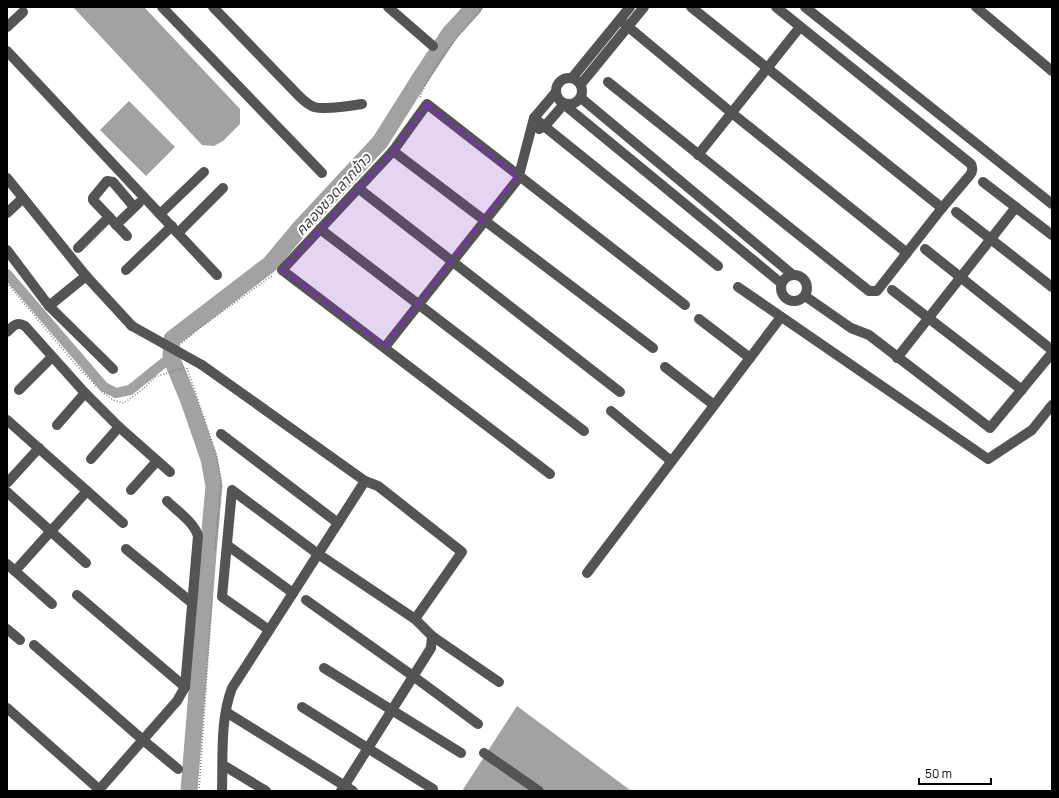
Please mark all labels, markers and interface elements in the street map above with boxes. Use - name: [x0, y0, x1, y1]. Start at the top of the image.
- water label: คลองชวดลากข้าว: [290, 148, 376, 240]
- scale bar: [919, 760, 991, 786]
- text: 50 m: [925, 765, 952, 782]

